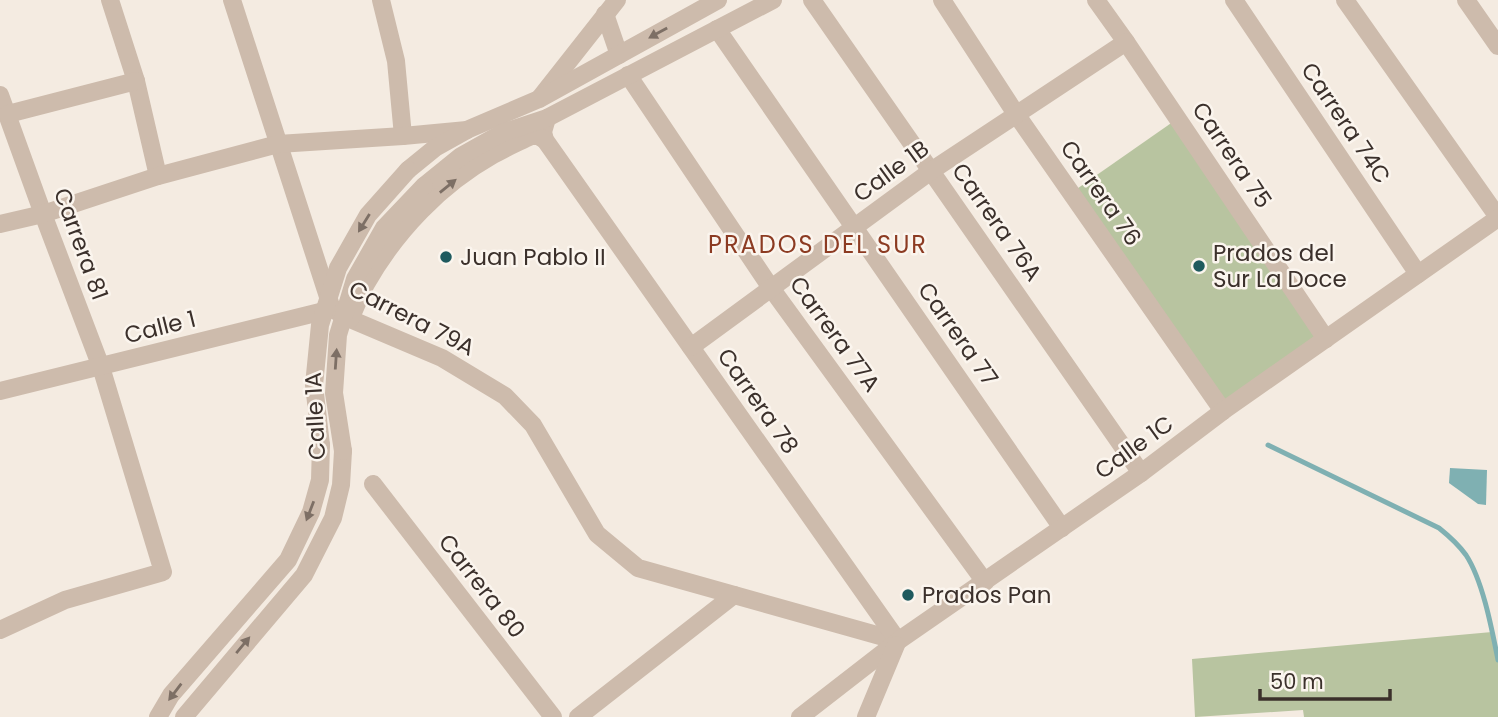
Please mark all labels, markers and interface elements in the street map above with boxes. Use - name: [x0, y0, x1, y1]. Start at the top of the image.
- one-way arrow: [648, 27, 668, 39]
- street label: Carrera 74C: [1294, 56, 1398, 190]
- street label: Carrera 75: [1185, 95, 1279, 215]
- street label: Calle 1B: [847, 133, 935, 209]
- street label: Carrera 76: [1053, 134, 1149, 252]
- street label: Carrera 76A: [944, 156, 1050, 288]
- one-way arrow: [439, 179, 456, 194]
- street label: Carrera 81: [46, 184, 116, 304]
- one-way arrow: [358, 213, 371, 232]
- district label: PRADOS DEL SUR: [708, 228, 928, 261]
- place label: Prados del Sur La Doce: [1213, 237, 1347, 295]
- place label: Juan Pablo II: [460, 241, 606, 273]
- marker: Juan Pablo II: [438, 249, 454, 265]
- marker: Prados del Sur La Doce: [1191, 258, 1207, 274]
- street label: Carrera 77A: [782, 270, 888, 398]
- street label: Carrera 79A: [343, 273, 481, 363]
- street label: Carrera 77: [910, 276, 1006, 392]
- street label: Calle 1: [121, 303, 199, 351]
- street label: Carrera 78: [710, 342, 806, 460]
- one-way arrow: [331, 348, 342, 370]
- street label: Calle 1A: [297, 371, 333, 461]
- street label: Calle 1C: [1088, 408, 1180, 486]
- one-way arrow: [304, 501, 315, 522]
- street label: Carrera 80: [431, 527, 533, 645]
- place label: Prados Pan: [922, 579, 1051, 611]
- marker: Prados Pan: [900, 587, 916, 603]
- one-way arrow: [235, 637, 250, 654]
- scale bar: [1260, 658, 1390, 702]
- text: 50 m: [1270, 667, 1324, 696]
- one-way arrow: [168, 683, 182, 701]

